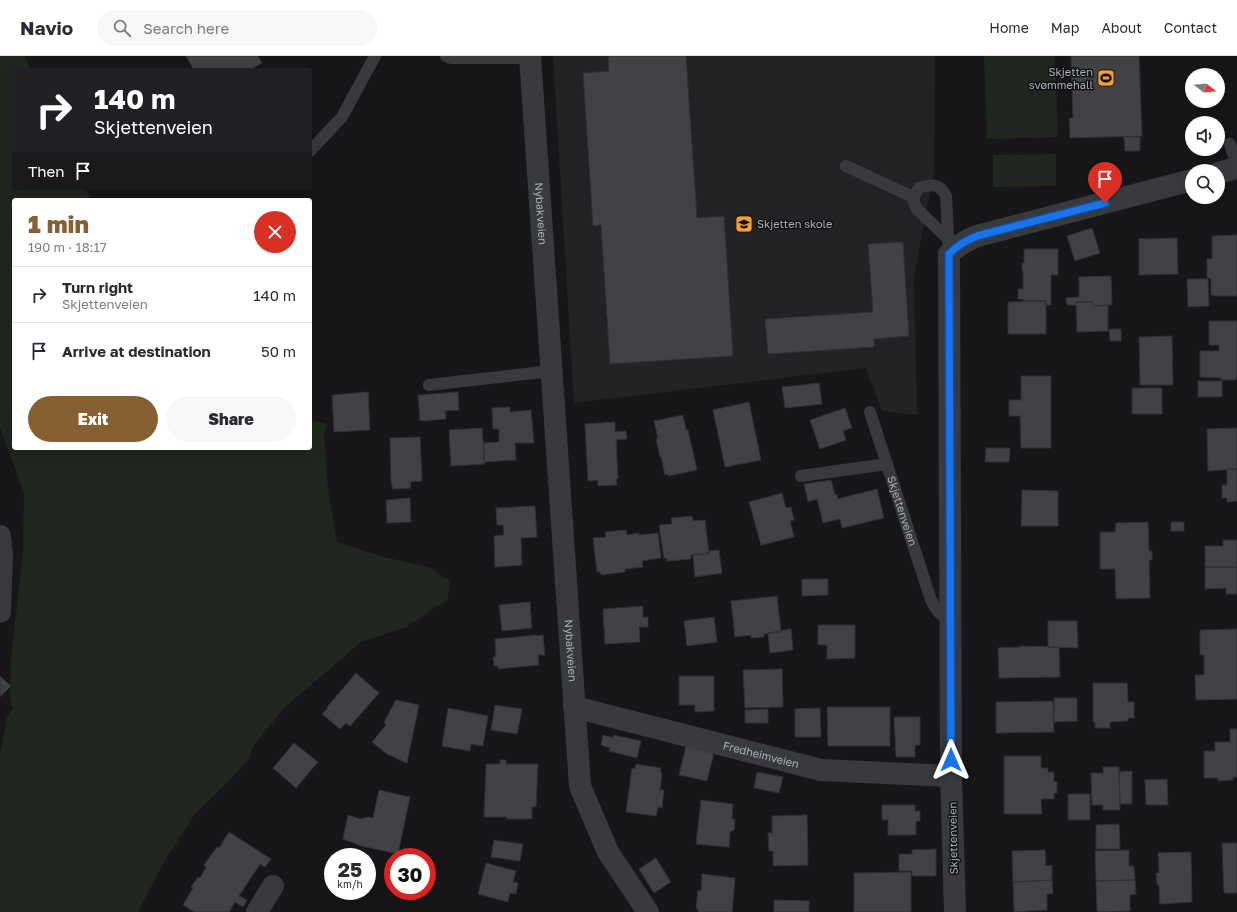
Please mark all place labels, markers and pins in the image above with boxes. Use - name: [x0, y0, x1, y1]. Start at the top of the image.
- place label: Skjetten svømmehall: [1029, 65, 1093, 91]
- sports icon: Skjetten svømmehall: [1096, 68, 1116, 88]
- pin: [1088, 162, 1122, 203]
- school or university icon: Skjetten skole: [734, 214, 754, 234]
- place label: Skjetten skole: [757, 217, 832, 230]

